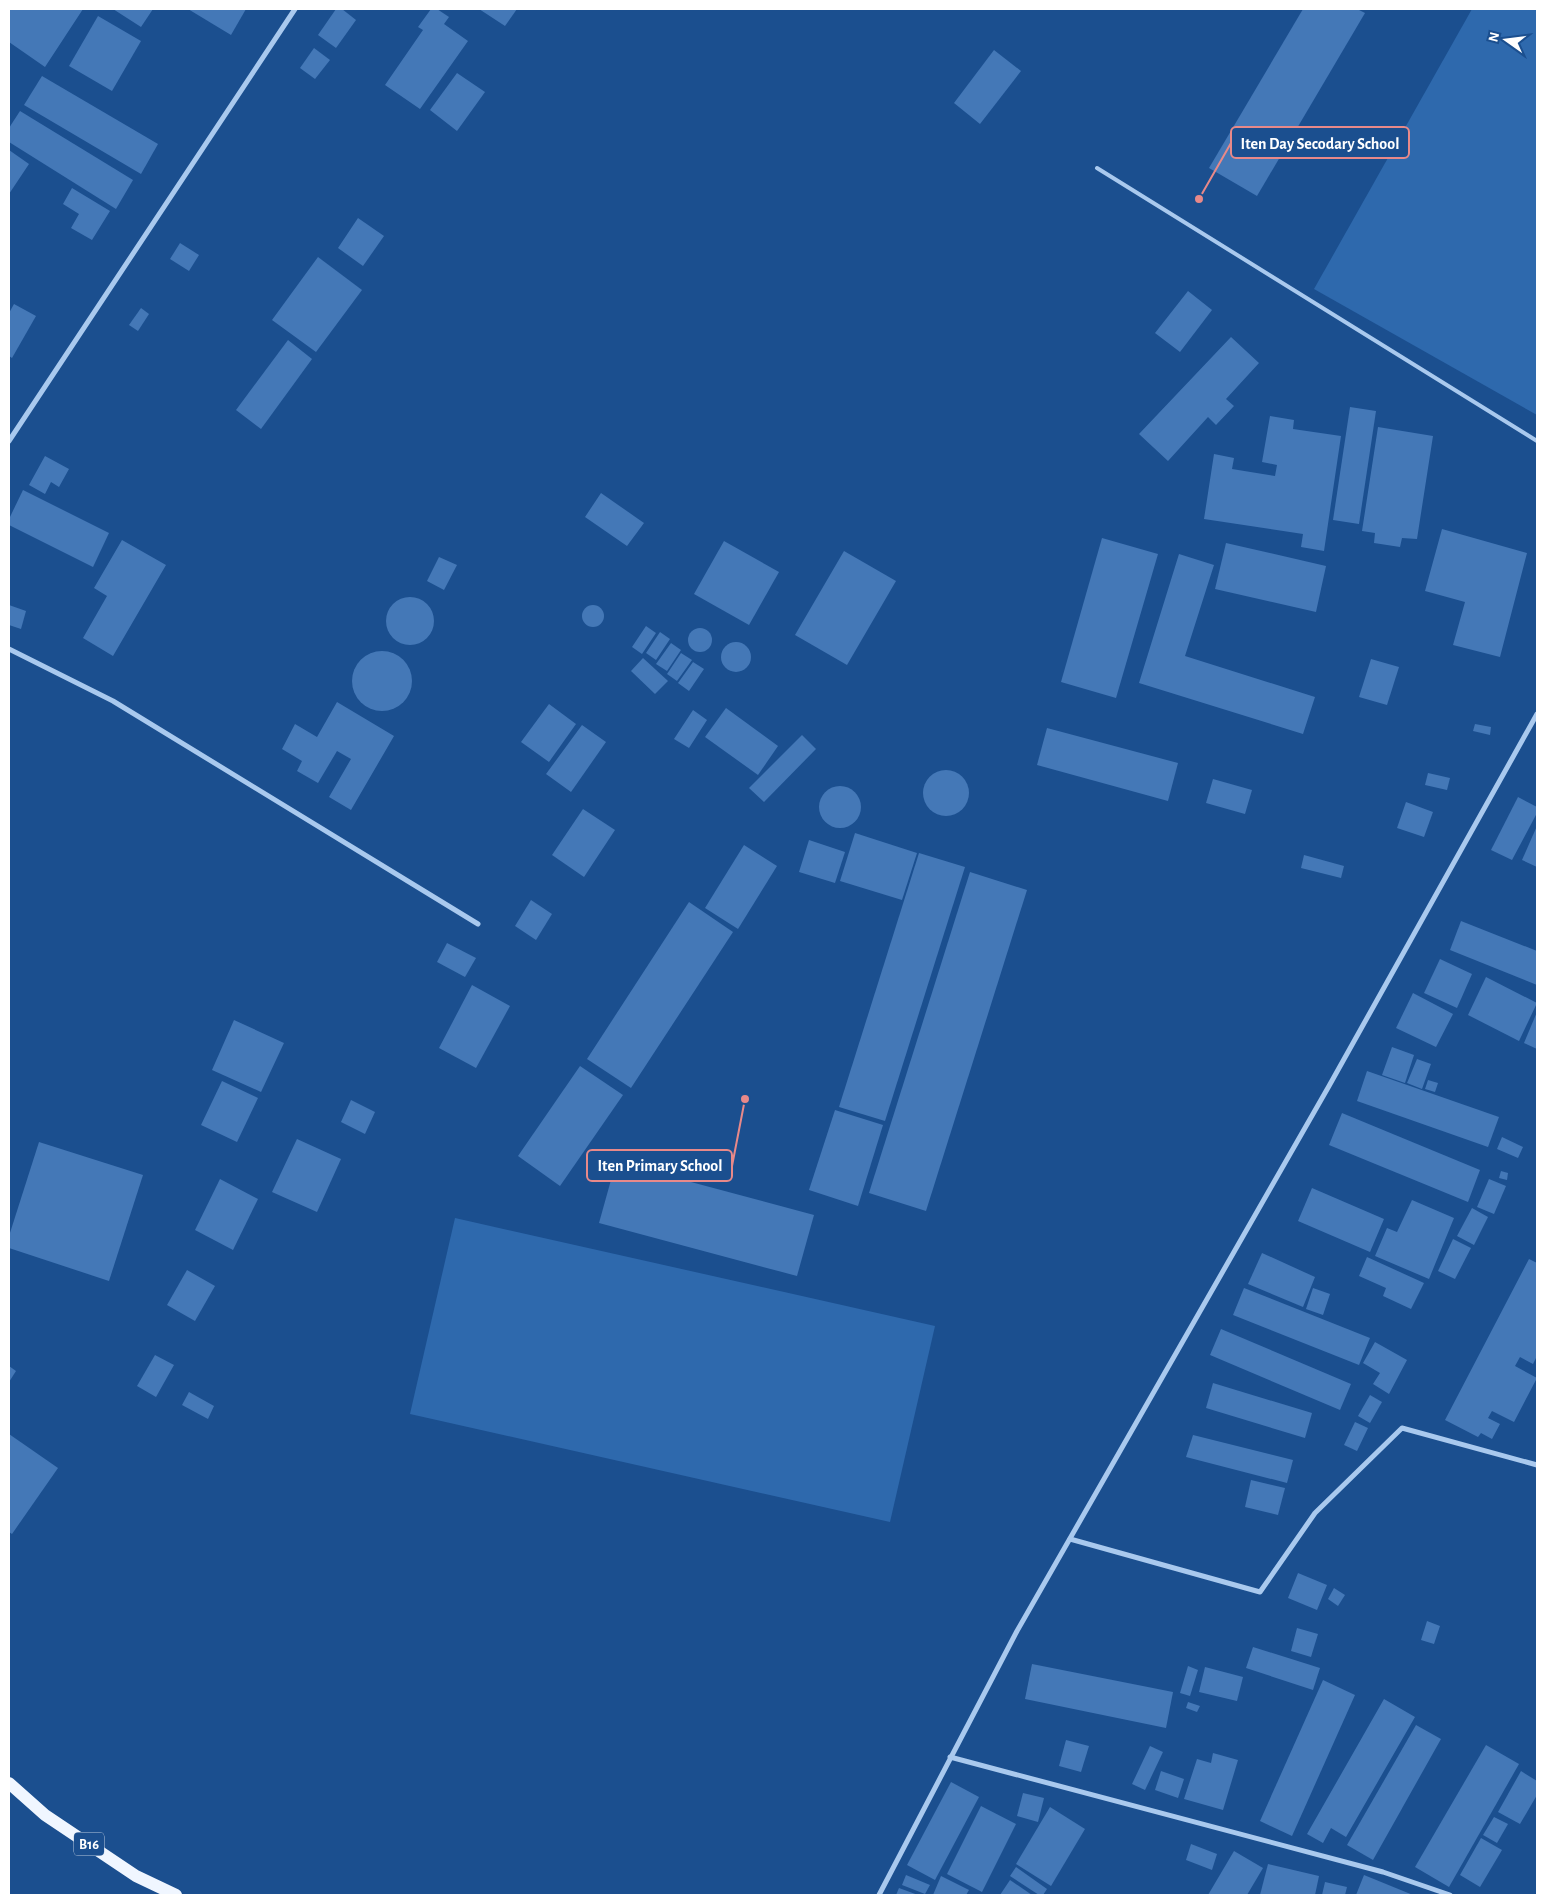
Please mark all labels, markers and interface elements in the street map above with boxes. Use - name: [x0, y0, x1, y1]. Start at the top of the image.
- north arrow: [1481, 15, 1531, 65]
- text: N: [1486, 31, 1502, 44]
- callout: Iten Day Secodary School: [1231, 127, 1409, 158]
- text: Iten Day Secodary School: [1241, 136, 1399, 153]
- callout: Iten Primary School: [587, 1150, 732, 1181]
- text: Iten Primary School: [598, 1158, 722, 1175]
- road number: B16: [74, 1832, 104, 1856]

